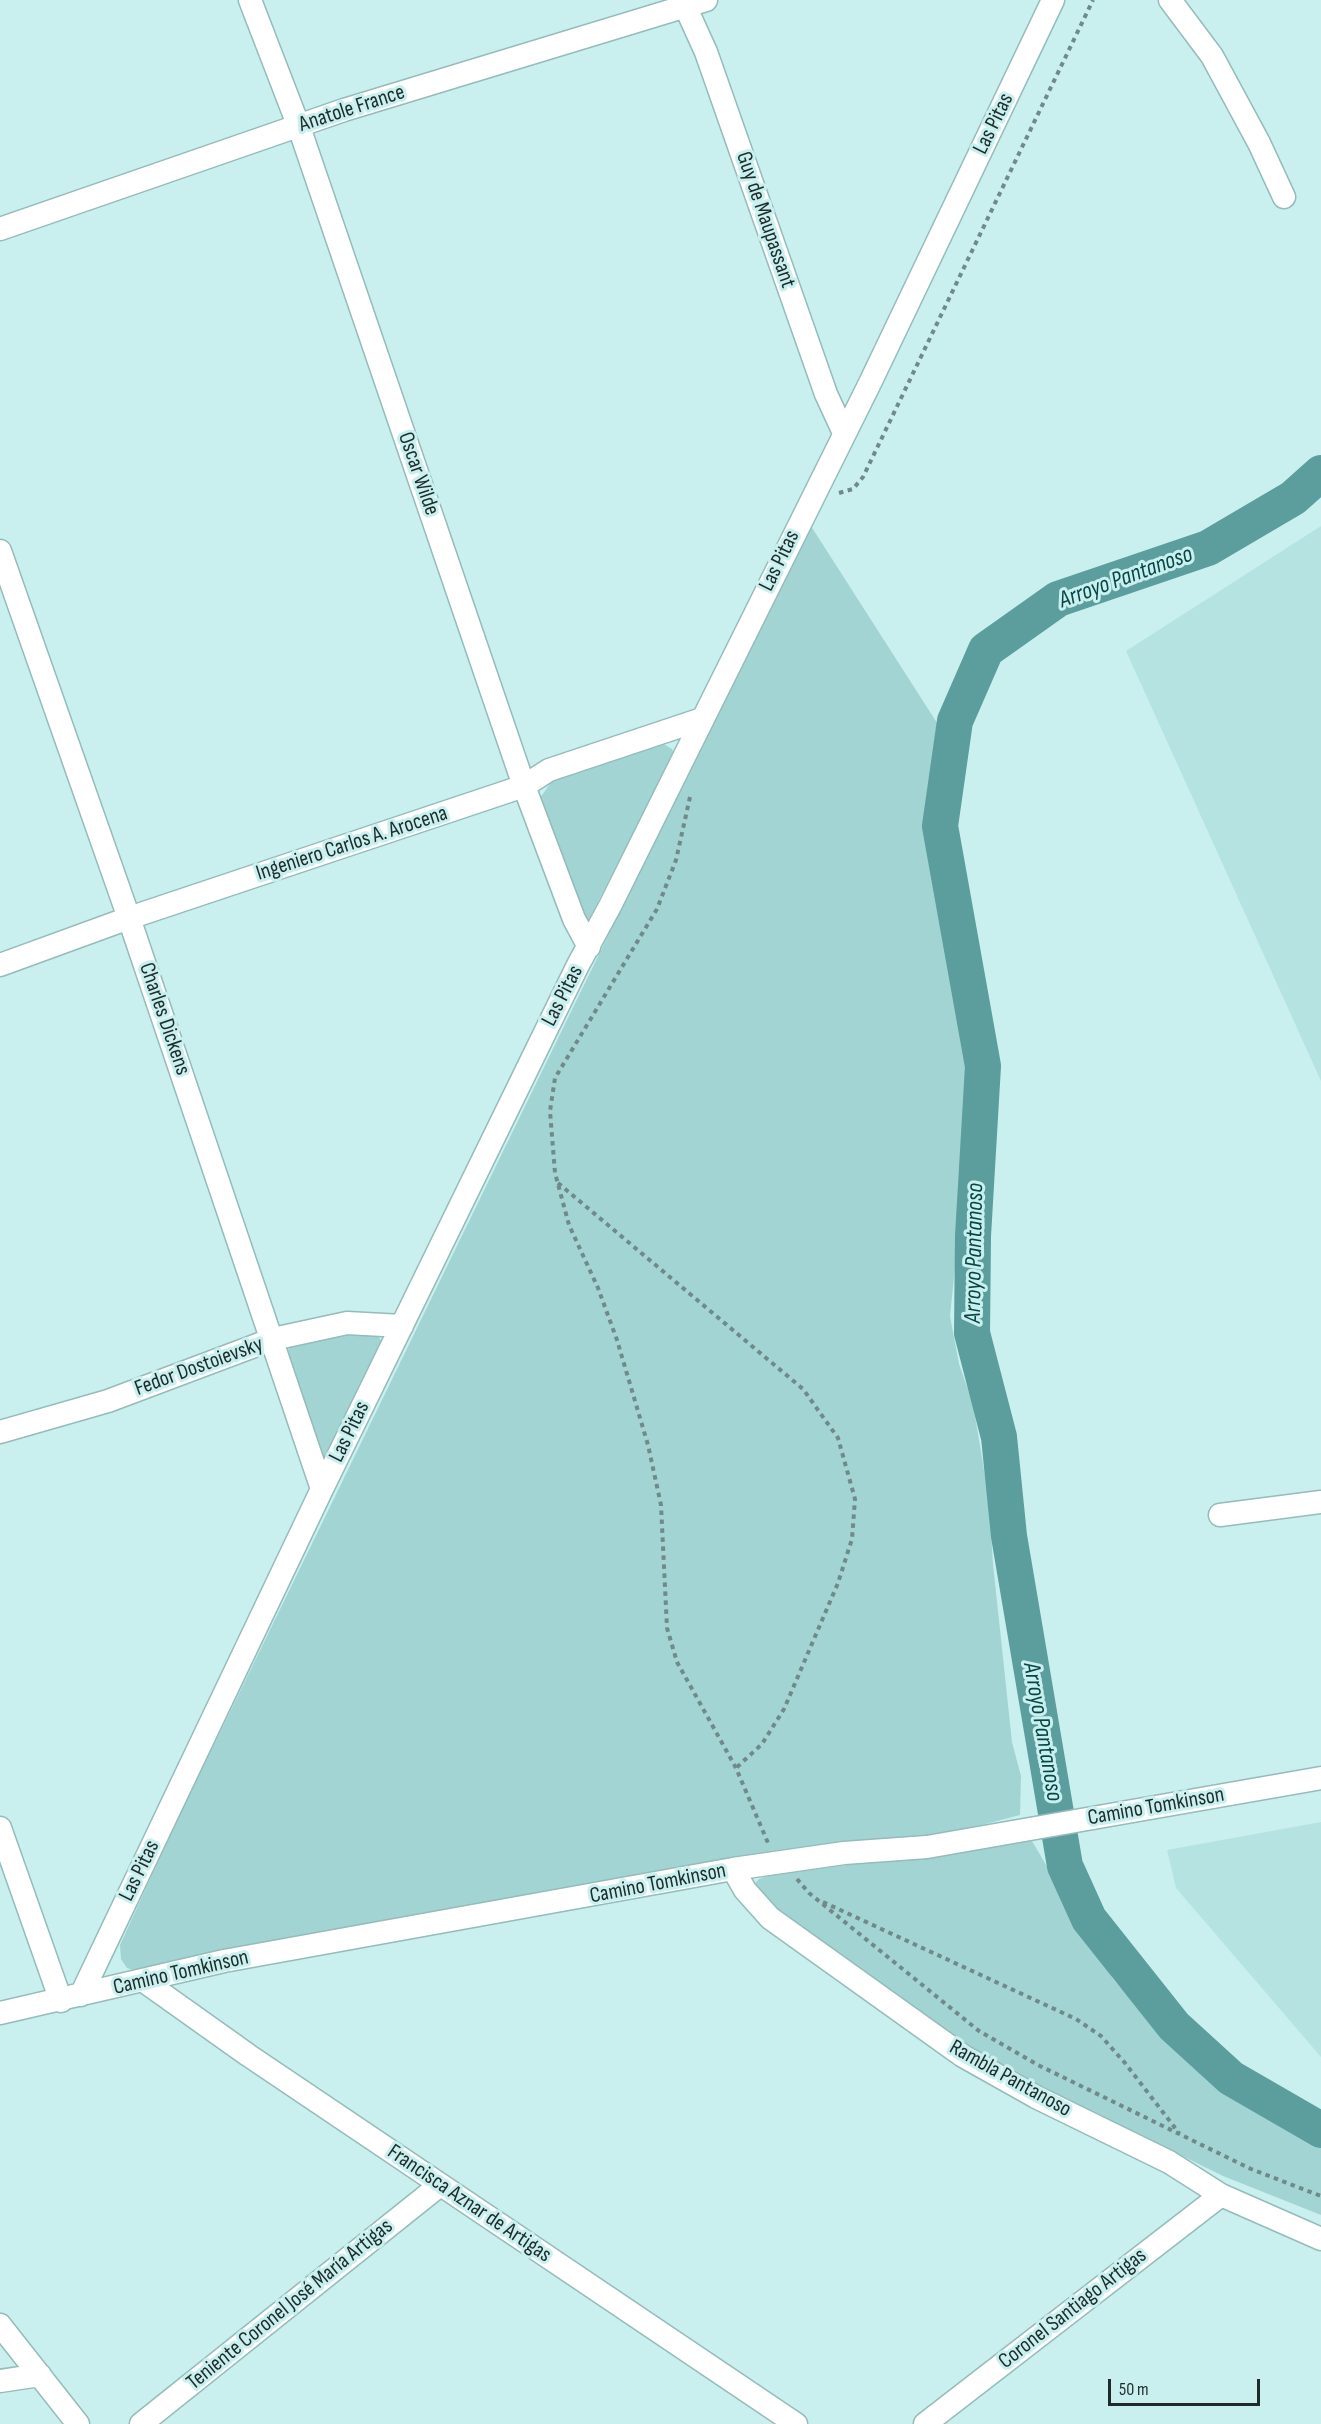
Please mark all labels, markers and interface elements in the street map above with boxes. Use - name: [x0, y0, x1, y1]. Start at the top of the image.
- street label: Anatole France: [296, 80, 408, 138]
- street label: Las Pitas: [968, 89, 1020, 159]
- street label: Guy de Maupassant: [729, 148, 801, 292]
- street label: Oscar Wilde: [392, 429, 444, 519]
- street label: Las Pitas: [754, 526, 806, 596]
- water label: Arroyo Pantanoso: [1055, 541, 1197, 615]
- street label: Ingeniero Carlos A. Arocena: [253, 801, 451, 887]
- street label: Charles Dickens: [132, 959, 196, 1079]
- street label: Las Pitas: [537, 961, 589, 1031]
- water label: Arroyo Pantanoso: [959, 1183, 991, 1323]
- street label: Fedor Dostoievsky: [131, 1332, 267, 1402]
- street label: Las Pitas: [324, 1397, 376, 1467]
- water label: Arroyo Pantanoso: [1016, 1661, 1068, 1803]
- street label: Camino Tomkinson: [1086, 1782, 1226, 1832]
- street label: Las Pitas: [114, 1836, 166, 1906]
- street label: Camino Tomkinson: [588, 1858, 728, 1910]
- street label: Camino Tomkinson: [111, 1945, 251, 2001]
- street label: Rambla Pantanoso: [944, 2035, 1076, 2123]
- street label: Francisca Aznar de Artigas: [382, 2139, 556, 2269]
- street label: Teniente Coronel José María Artigas: [182, 2214, 398, 2396]
- street label: Coronel Santiago Artigas: [994, 2243, 1152, 2375]
- scale bar: [1111, 2367, 1262, 2405]
- text: 50 m: [1119, 2379, 1149, 2400]

